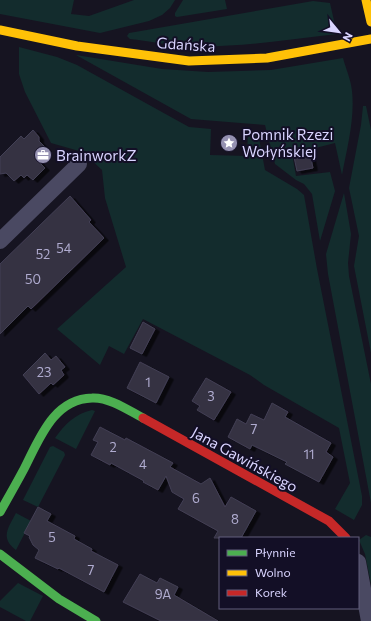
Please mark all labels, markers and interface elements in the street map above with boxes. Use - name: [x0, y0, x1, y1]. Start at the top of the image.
- north arrow: [319, 12, 359, 52]
- text: N: [340, 30, 356, 44]
- street label: Gdańska: [156, 33, 216, 55]
- place label: Pomnik Rzezi Wołyńskiej: [242, 125, 333, 160]
- place icon: Pomnik Rzezi Wołyńskiej: [219, 133, 239, 153]
- office icon: BrainworkZ: [33, 145, 53, 165]
- place label: BrainworkZ: [56, 146, 137, 164]
- house number: 54: [56, 240, 72, 256]
- house number: 52: [36, 246, 50, 262]
- house number: 50: [25, 271, 41, 287]
- house number: 23: [37, 364, 51, 380]
- house number: 1: [145, 374, 151, 390]
- house number: 3: [207, 388, 215, 404]
- house number: 7: [251, 421, 258, 437]
- street label: Jana Gawińskiego: [189, 422, 301, 496]
- house number: 2: [109, 439, 117, 455]
- house number: 11: [303, 446, 315, 462]
- house number: 4: [139, 456, 147, 472]
- house number: 6: [192, 490, 200, 506]
- house number: 8: [231, 511, 239, 527]
- house number: 5: [48, 529, 56, 545]
- legend: [219, 537, 359, 609]
- text: Płynnie: [255, 545, 296, 559]
- house number: 7: [88, 562, 95, 578]
- text: Wolno: [255, 565, 291, 579]
- text: Korek: [255, 585, 288, 599]
- house number: 9A: [155, 586, 171, 602]

